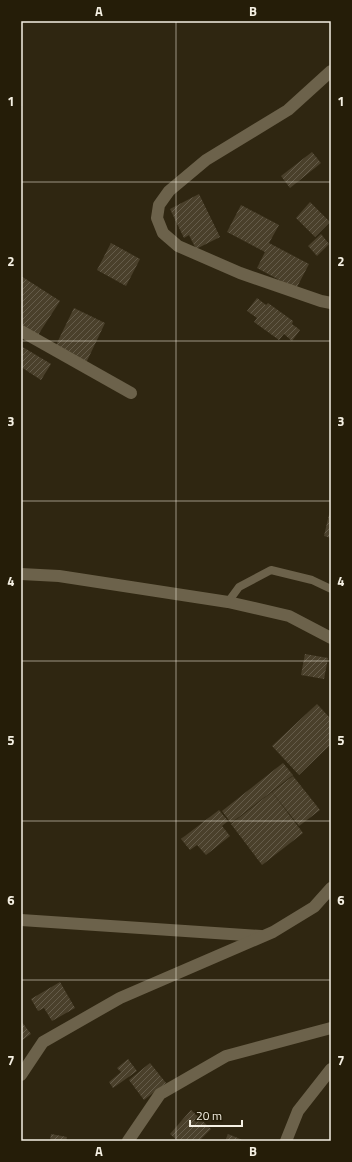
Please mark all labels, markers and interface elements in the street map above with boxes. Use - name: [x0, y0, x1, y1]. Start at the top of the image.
- text: A: [95, 1, 103, 21]
- text: B: [249, 1, 257, 21]
- text: 1: [7, 91, 15, 111]
- text: 1: [337, 91, 345, 111]
- text: 2: [7, 251, 15, 271]
- text: 2: [337, 251, 345, 271]
- text: 3: [7, 411, 15, 431]
- text: 3: [337, 411, 345, 431]
- text: 4: [7, 571, 15, 591]
- text: 4: [337, 571, 345, 591]
- text: 5: [7, 730, 15, 750]
- text: 5: [337, 730, 345, 750]
- text: 6: [7, 890, 15, 910]
- text: 6: [337, 890, 345, 910]
- text: 7: [7, 1050, 15, 1070]
- text: 7: [337, 1050, 345, 1070]
- scale bar: [190, 1102, 242, 1128]
- text: 20 m: [196, 1106, 222, 1125]
- text: A: [95, 1141, 103, 1161]
- text: B: [249, 1141, 257, 1161]

